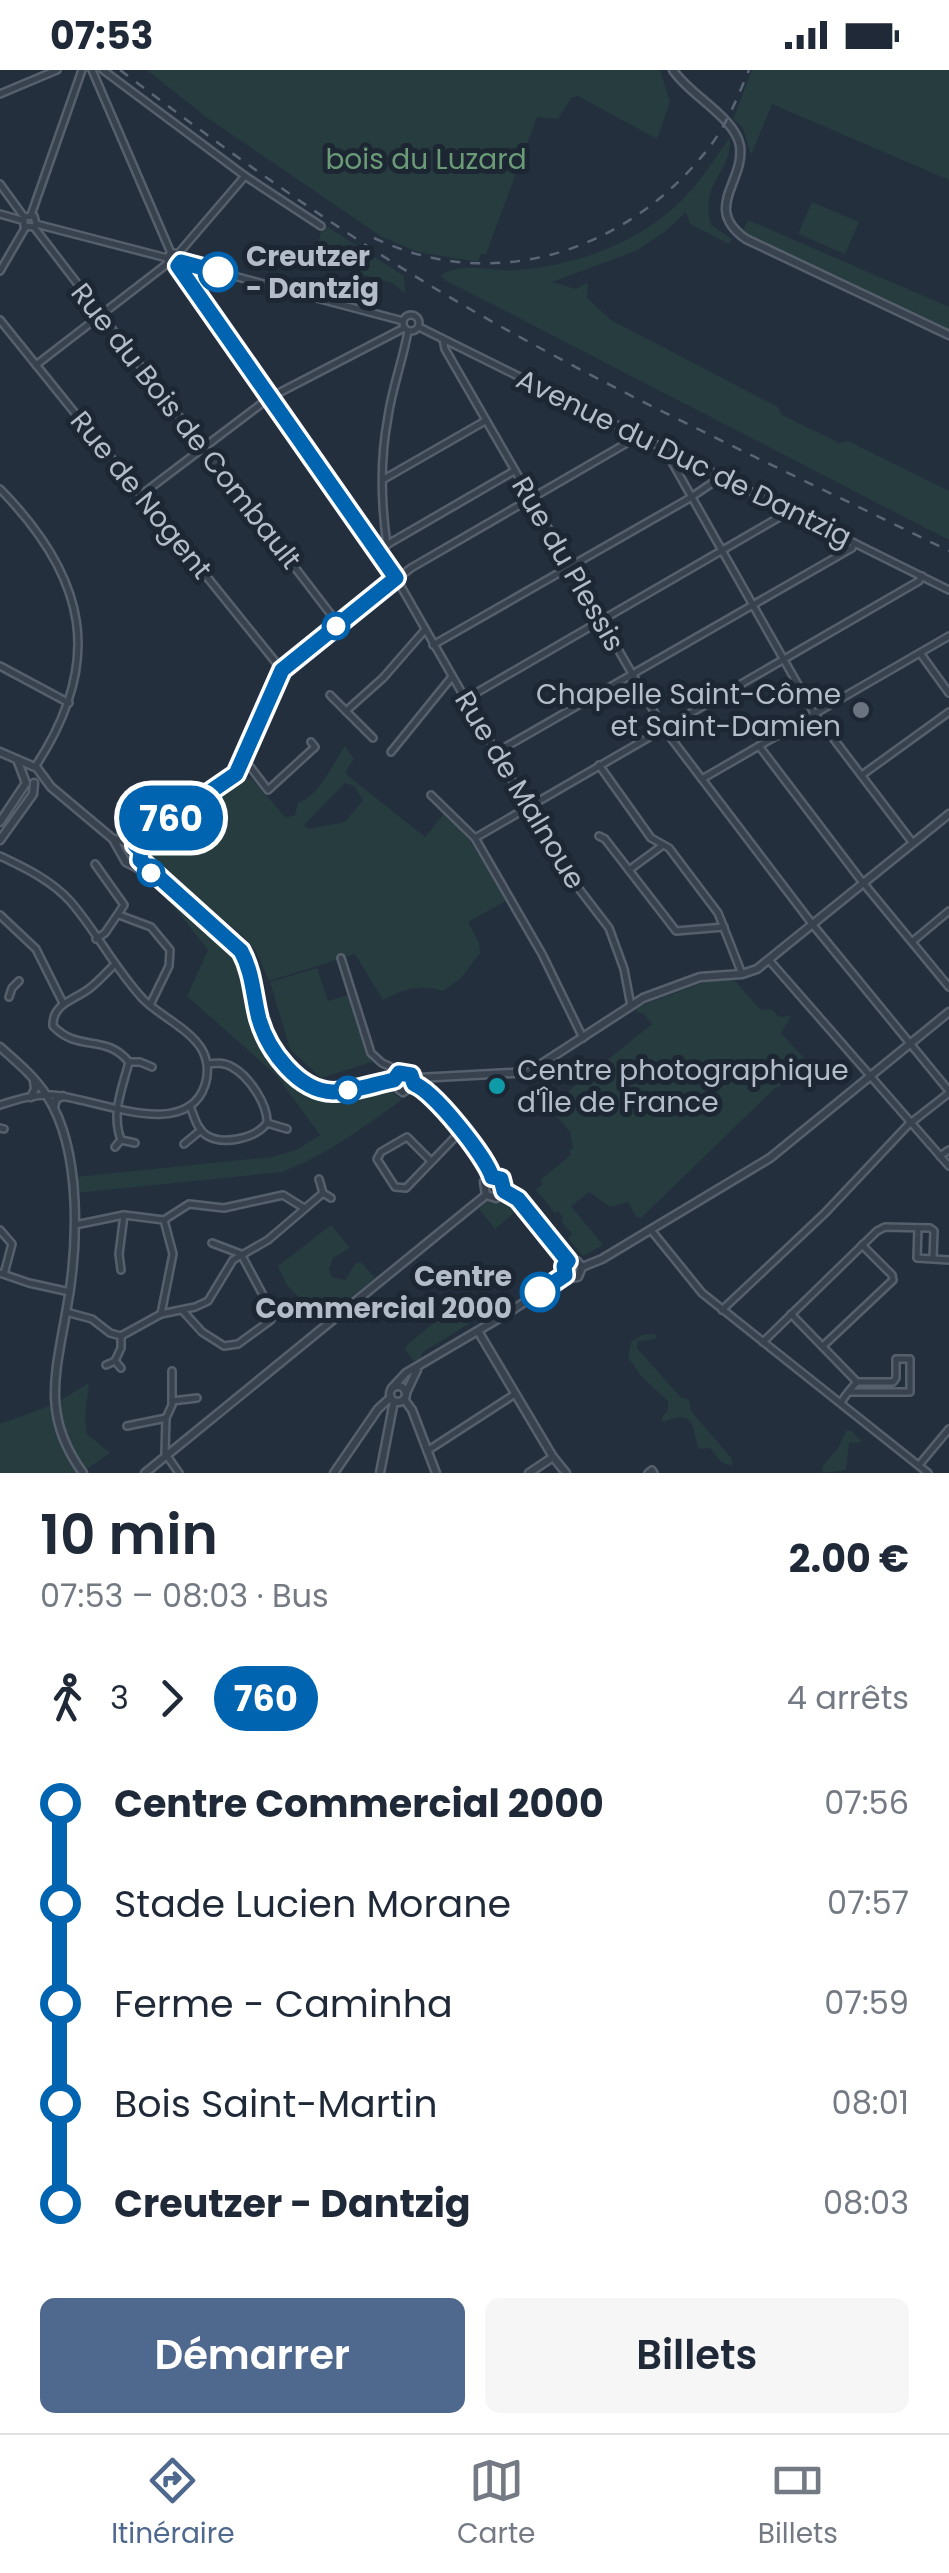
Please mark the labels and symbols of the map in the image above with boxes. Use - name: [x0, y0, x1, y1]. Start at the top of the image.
- park label: bois du Luzard: [325, 140, 527, 179]
- place label: Creutzer - Dantzig: [246, 237, 379, 308]
- marker: Creutzer - Dantzig: [199, 253, 237, 291]
- street label: Rue du Bois de Combault: [62, 275, 310, 577]
- street label: Avenue du Duc de Dantzig: [510, 360, 858, 556]
- street label: Rue de Nogent: [61, 403, 221, 587]
- street label: Rue du Plessis: [502, 470, 634, 658]
- unlabelled marker: [323, 613, 349, 639]
- place label: Chapelle Saint-Côme et Saint-Damien: [536, 675, 841, 746]
- street label: Rue de Malnoue: [445, 684, 595, 896]
- marker: Chapelle Saint-Côme et Saint-Damien: [850, 699, 872, 721]
- line badge: 760: [114, 786, 228, 850]
- unlabelled marker: [138, 860, 164, 886]
- place label: Centre photographique d'Île de France: [517, 1051, 849, 1122]
- marker: Centre photographique d'Île de France: [486, 1075, 508, 1097]
- unlabelled marker: [335, 1077, 361, 1103]
- place label: Centre Commercial 2000: [255, 1257, 512, 1328]
- marker: Centre Commercial 2000: [521, 1273, 559, 1311]

